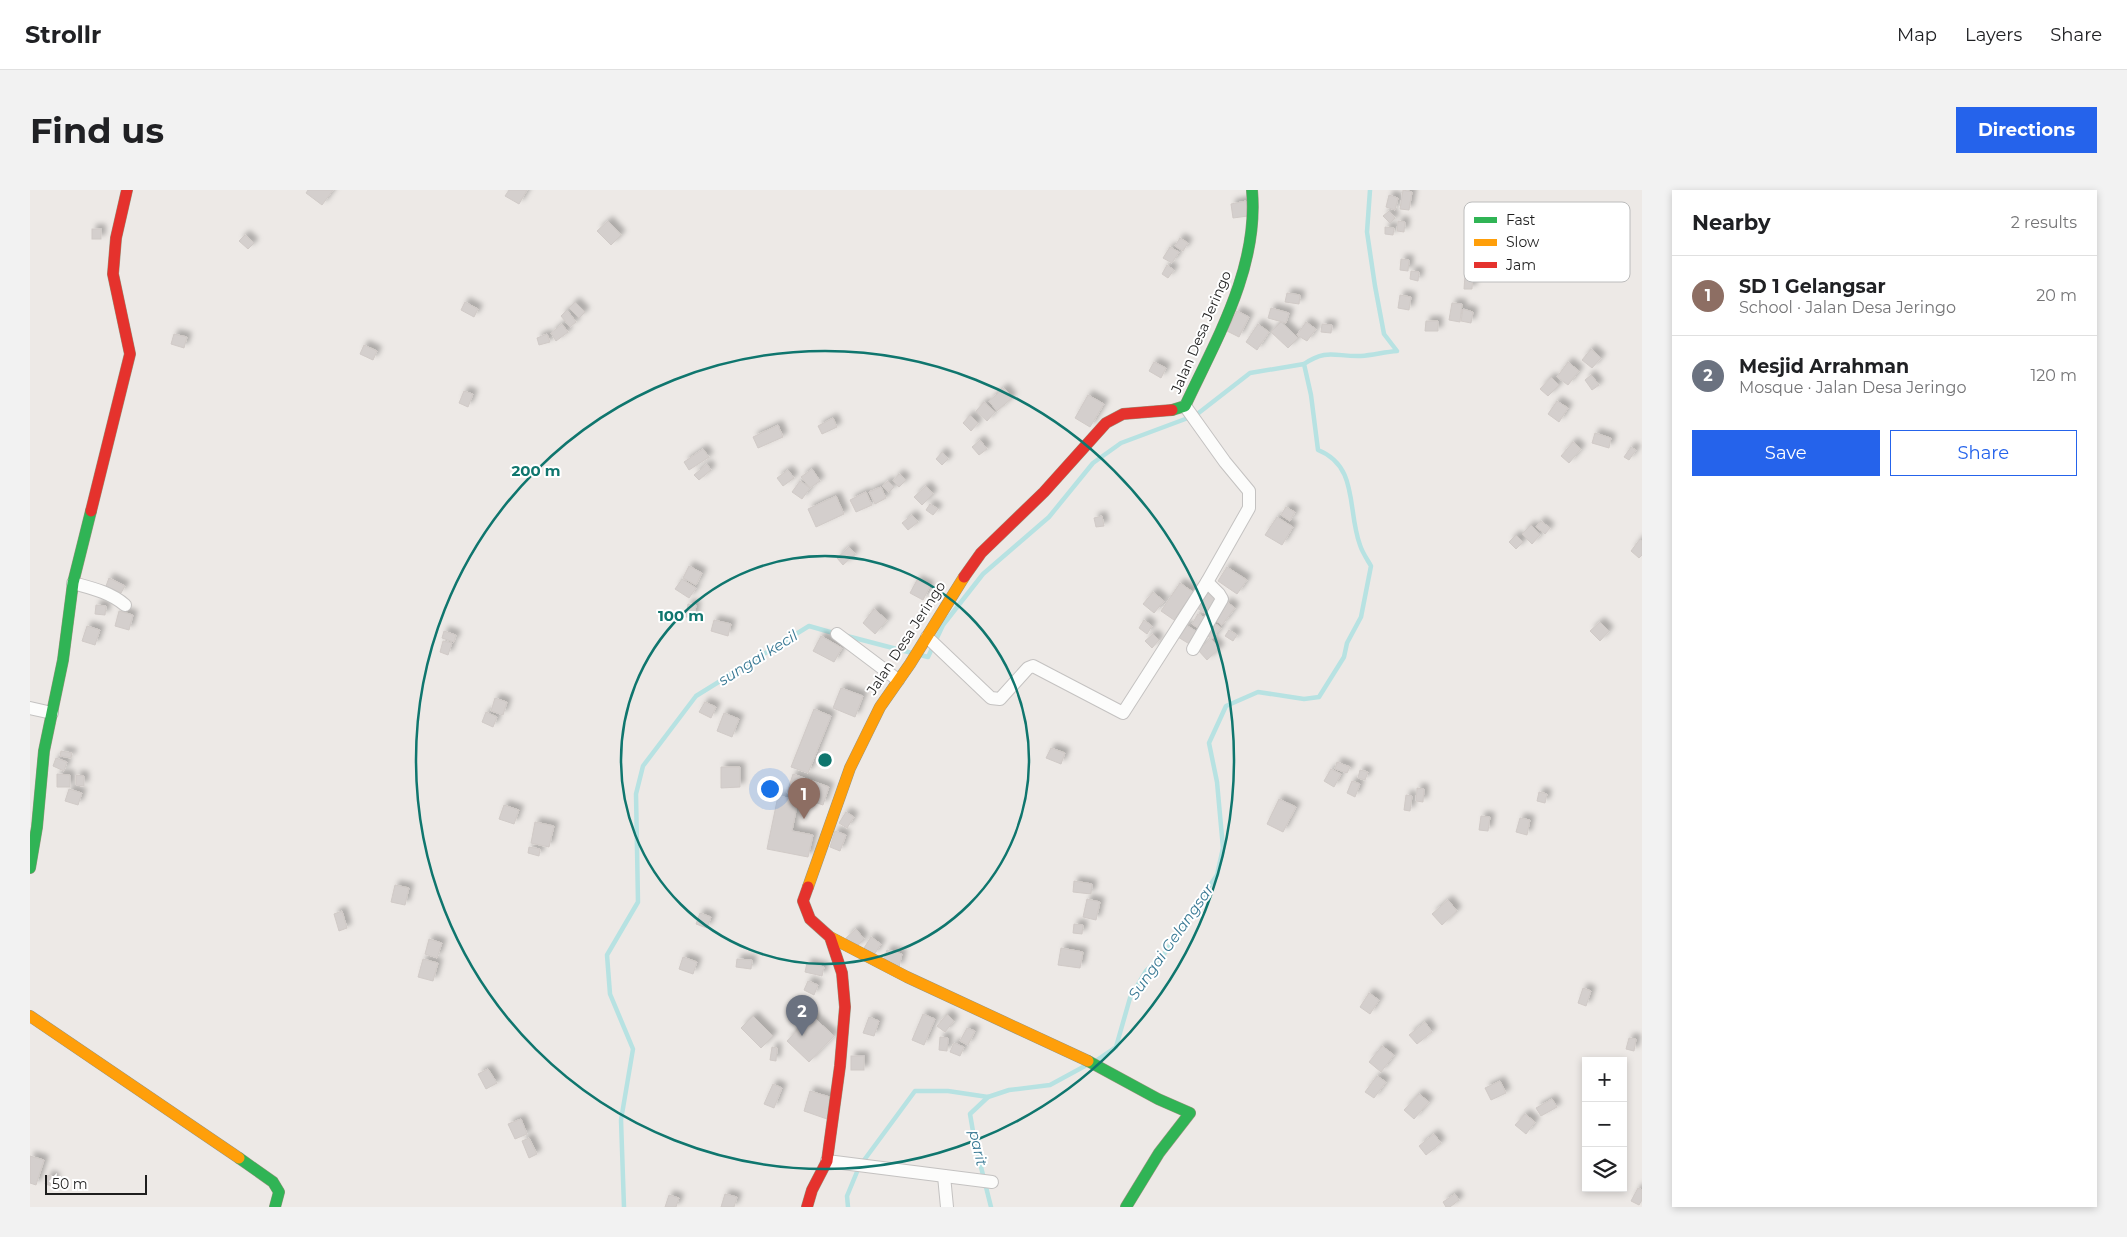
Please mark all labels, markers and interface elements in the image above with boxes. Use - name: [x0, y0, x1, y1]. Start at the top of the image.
- text: Strollr: [25, 20, 101, 49]
- text: Map: [1897, 24, 1937, 46]
- text: Layers: [1965, 24, 2022, 46]
- text: Share: [2050, 24, 2102, 46]
- button: Directions: [1956, 107, 2097, 153]
- text: Find us: [30, 109, 164, 152]
- legend: [1464, 202, 1630, 282]
- text: Nearby: [1692, 210, 1771, 235]
- text: Fast: [1506, 211, 1536, 229]
- text: 2 results: [2011, 213, 2077, 232]
- text: Slow: [1506, 233, 1540, 251]
- text: Jam: [1505, 256, 1536, 274]
- street label: Jalan Desa Jeringo: [1167, 268, 1235, 397]
- text: SD 1 Gelangsar: [1739, 275, 1886, 298]
- text: 1: [1705, 286, 1711, 305]
- text: 20 m: [2036, 286, 2077, 305]
- text: School · Jalan Desa Jeringo: [1739, 298, 1956, 317]
- text: Mesjid Arrahman: [1739, 355, 1909, 378]
- text: 2: [1703, 366, 1713, 385]
- text: 120 m: [2030, 366, 2077, 385]
- text: Mosque · Jalan Desa Jeringo: [1739, 378, 1966, 397]
- button: Save: [1692, 430, 1880, 476]
- button: Share: [1890, 430, 2077, 476]
- text: 200 m: [511, 461, 561, 480]
- street label: Jalan Desa Jeringo: [862, 578, 950, 699]
- text: 100 m: [658, 606, 704, 625]
- water label: sungai kecil: [714, 626, 801, 690]
- centre of rings: [816, 751, 834, 769]
- your location: [757, 776, 783, 802]
- pin: 1: [788, 778, 820, 819]
- water label: Sungai Gelangsar: [1124, 879, 1218, 1003]
- pin: 2: [786, 995, 818, 1036]
- map controls: [1582, 1057, 1627, 1192]
- button: +: [1582, 1057, 1627, 1102]
- button: −: [1582, 1102, 1627, 1147]
- water label: parit: [965, 1128, 992, 1168]
- button: layers: [1582, 1147, 1627, 1192]
- scale bar: [45, 1172, 148, 1195]
- text: 50 m: [52, 1175, 88, 1193]

